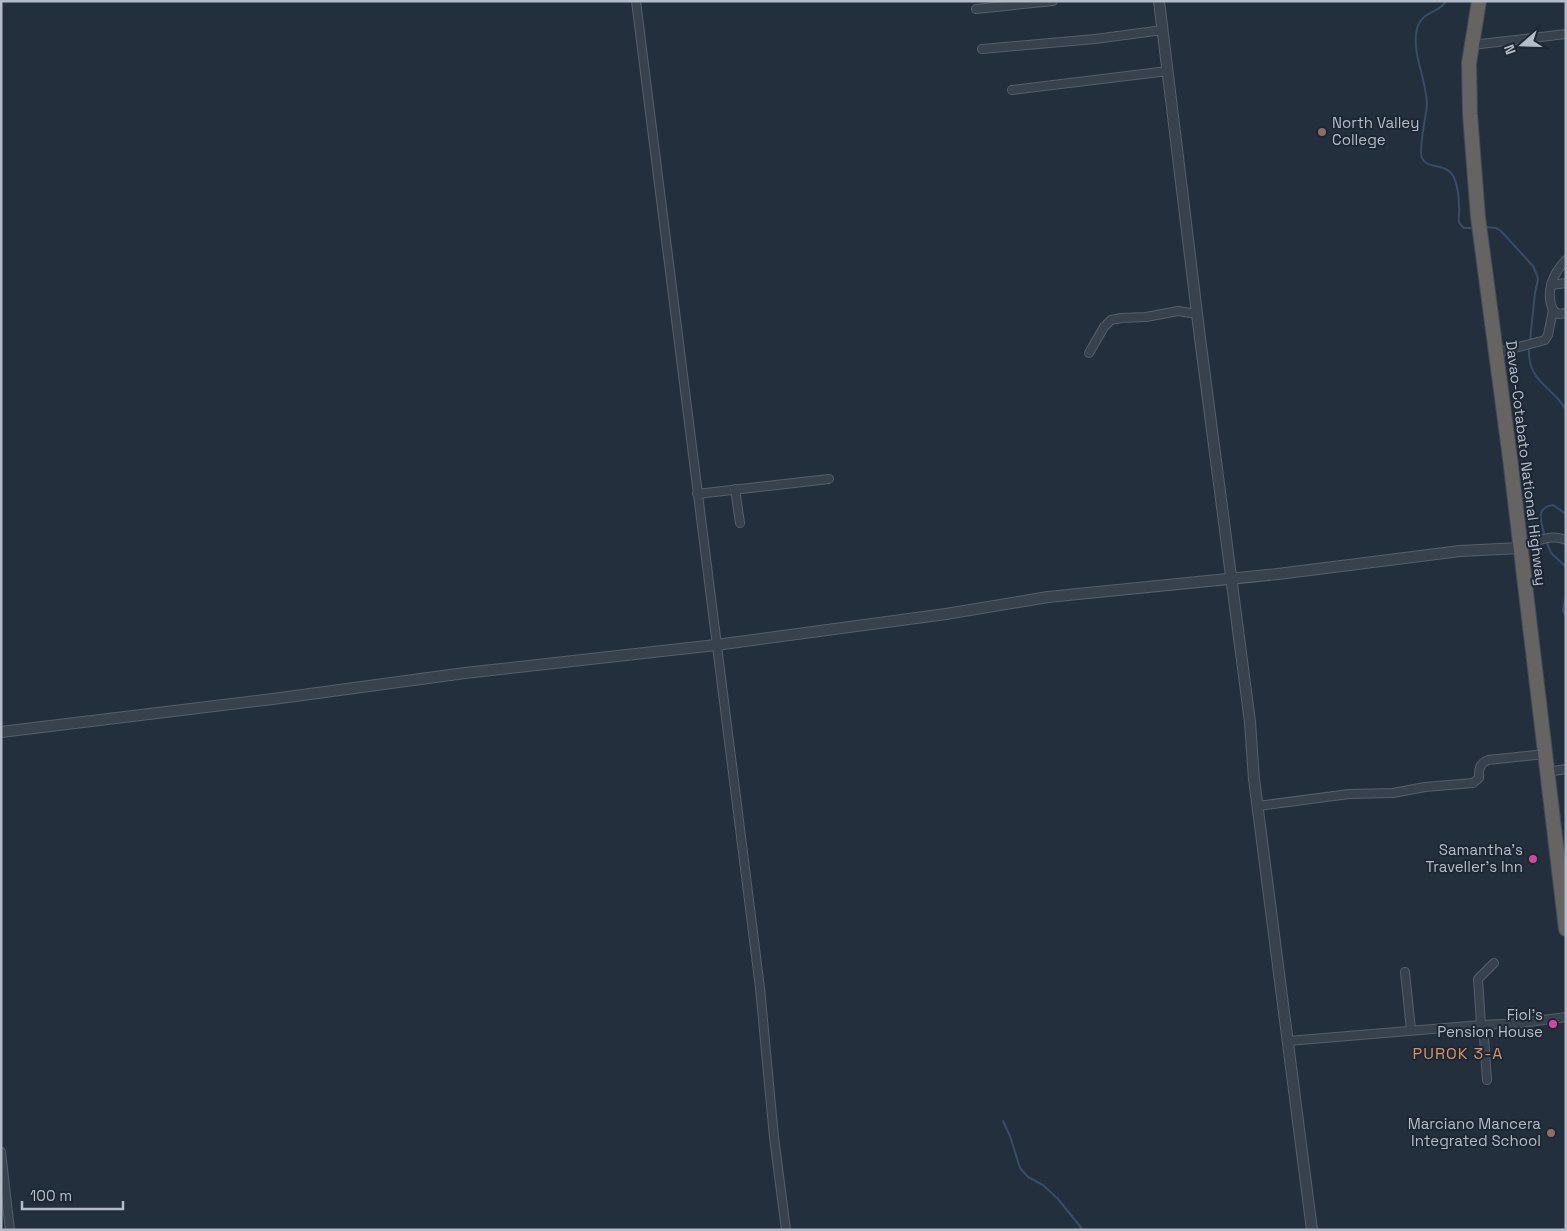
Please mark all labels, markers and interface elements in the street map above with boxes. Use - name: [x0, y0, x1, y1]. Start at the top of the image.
- north arrow: [1497, 20, 1547, 70]
- text: N: [1500, 42, 1520, 57]
- place label: North Valley College: [1332, 113, 1419, 149]
- marker: North Valley College: [1316, 126, 1328, 138]
- street label: Davao-Cotabato National Highway: [1502, 339, 1551, 587]
- place label: Samantha's Traveller's Inn: [1426, 840, 1523, 876]
- marker: Samantha's Traveller's Inn: [1527, 853, 1539, 865]
- place label: Fiol's Pension House: [1437, 1005, 1543, 1041]
- marker: Fiol's Pension House: [1547, 1018, 1559, 1030]
- district label: PUROK 3-A: [1413, 1043, 1503, 1064]
- place label: Marciano Mancera Integrated School: [1408, 1114, 1541, 1150]
- marker: Marciano Mancera Integrated School: [1545, 1127, 1557, 1139]
- scale bar: [22, 1178, 124, 1210]
- text: 100 m: [30, 1186, 72, 1205]

